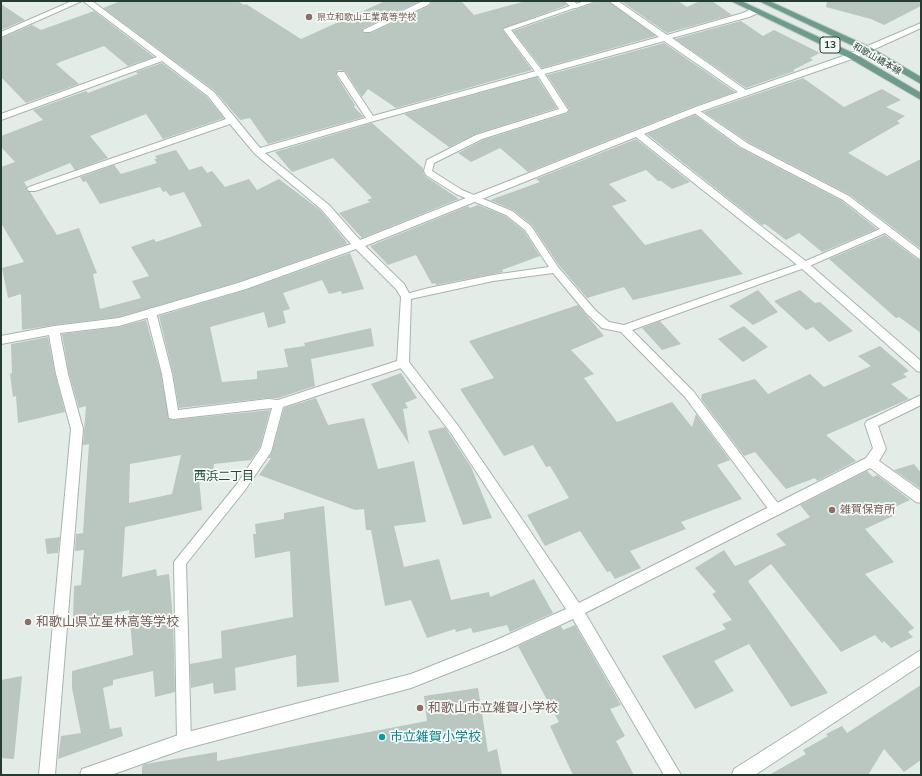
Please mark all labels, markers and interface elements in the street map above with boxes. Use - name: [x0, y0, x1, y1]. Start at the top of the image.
- marker: 県立和歌山工業高等学校: [304, 12, 314, 22]
- place label: 県立和歌山工業高等学校: [317, 12, 416, 22]
- road number: 13: [820, 37, 840, 53]
- street label: 和歌山橋本線: [851, 41, 903, 77]
- district label: 西浜二丁目: [194, 469, 254, 483]
- place label: 雑賀保育所: [840, 503, 895, 517]
- marker: 雑賀保育所: [827, 505, 837, 515]
- place label: 和歌山県立星林高等学校: [36, 614, 179, 630]
- marker: 和歌山県立星林高等学校: [23, 617, 33, 627]
- place label: 和歌山市立雑賀小学校: [428, 700, 558, 716]
- marker: 和歌山市立雑賀小学校: [415, 703, 425, 713]
- place label: 市立雑賀小学校: [390, 729, 481, 745]
- marker: 市立雑賀小学校: [377, 732, 387, 742]

